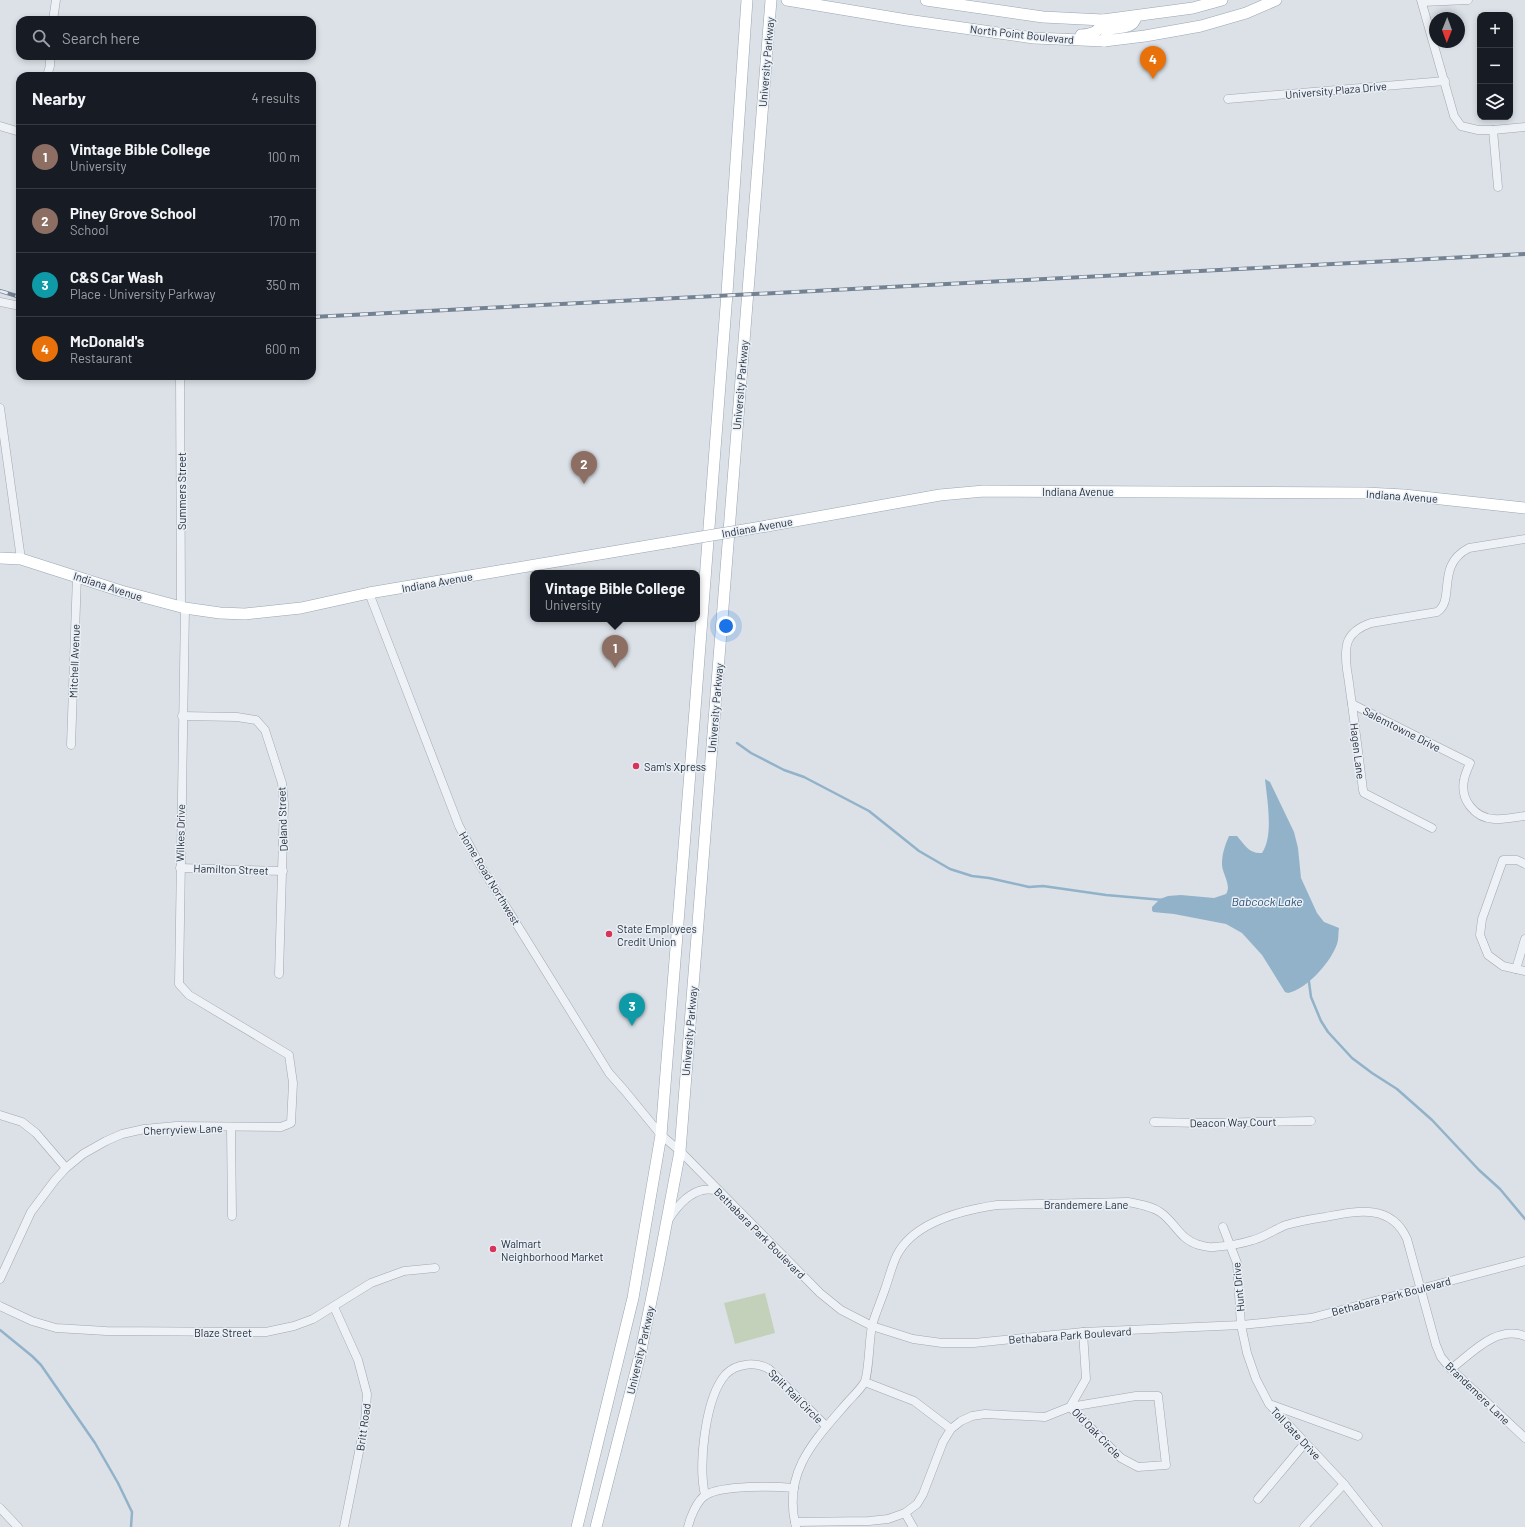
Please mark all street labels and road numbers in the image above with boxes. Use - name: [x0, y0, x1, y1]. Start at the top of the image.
- street label: University Parkway: [756, 17, 776, 107]
- street label: North Point Boulevard: [969, 22, 1075, 46]
- street label: University Plaza Drive: [1285, 79, 1388, 101]
- street label: University Parkway: [730, 340, 750, 430]
- street label: Summers Street: [175, 452, 188, 530]
- street label: Indiana Avenue: [1042, 485, 1114, 498]
- street label: Indiana Avenue: [1366, 487, 1438, 505]
- street label: Indiana Avenue: [720, 514, 794, 540]
- street label: Indiana Avenue: [72, 569, 144, 603]
- street label: Indiana Avenue: [400, 569, 474, 595]
- street label: Mitchell Avenue: [66, 624, 82, 698]
- street label: University Parkway: [705, 663, 725, 753]
- street label: Salemtowne Drive: [1361, 704, 1443, 754]
- street label: Hagen Lane: [1348, 722, 1368, 780]
- street label: Deland Street: [274, 786, 290, 852]
- street label: Wilkes Drive: [173, 804, 187, 862]
- street label: Home Road Northwest: [457, 829, 523, 927]
- street label: Hamilton Street: [193, 861, 269, 877]
- street label: University Parkway: [679, 986, 699, 1076]
- street label: Deacon Way Court: [1190, 1115, 1276, 1129]
- street label: Cherryview Lane: [143, 1121, 223, 1137]
- street label: Bethabara Park Boulevard: [712, 1185, 808, 1281]
- street label: Brandemere Lane: [1044, 1198, 1128, 1211]
- street label: Hunt Drive: [1229, 1262, 1247, 1312]
- street label: Bethabara Park Boulevard: [1330, 1274, 1452, 1318]
- street label: University Parkway: [624, 1305, 656, 1395]
- street label: Bethabara Park Boulevard: [1008, 1324, 1132, 1346]
- street label: Blaze Street: [194, 1326, 252, 1339]
- street label: Brandemere Lane: [1443, 1359, 1513, 1427]
- street label: Split Rail Circle: [766, 1366, 826, 1426]
- street label: Britt Road: [353, 1402, 373, 1452]
- street label: Toll Gate Drive: [1268, 1404, 1324, 1462]
- street label: Old Oak Circle: [1070, 1405, 1124, 1461]

